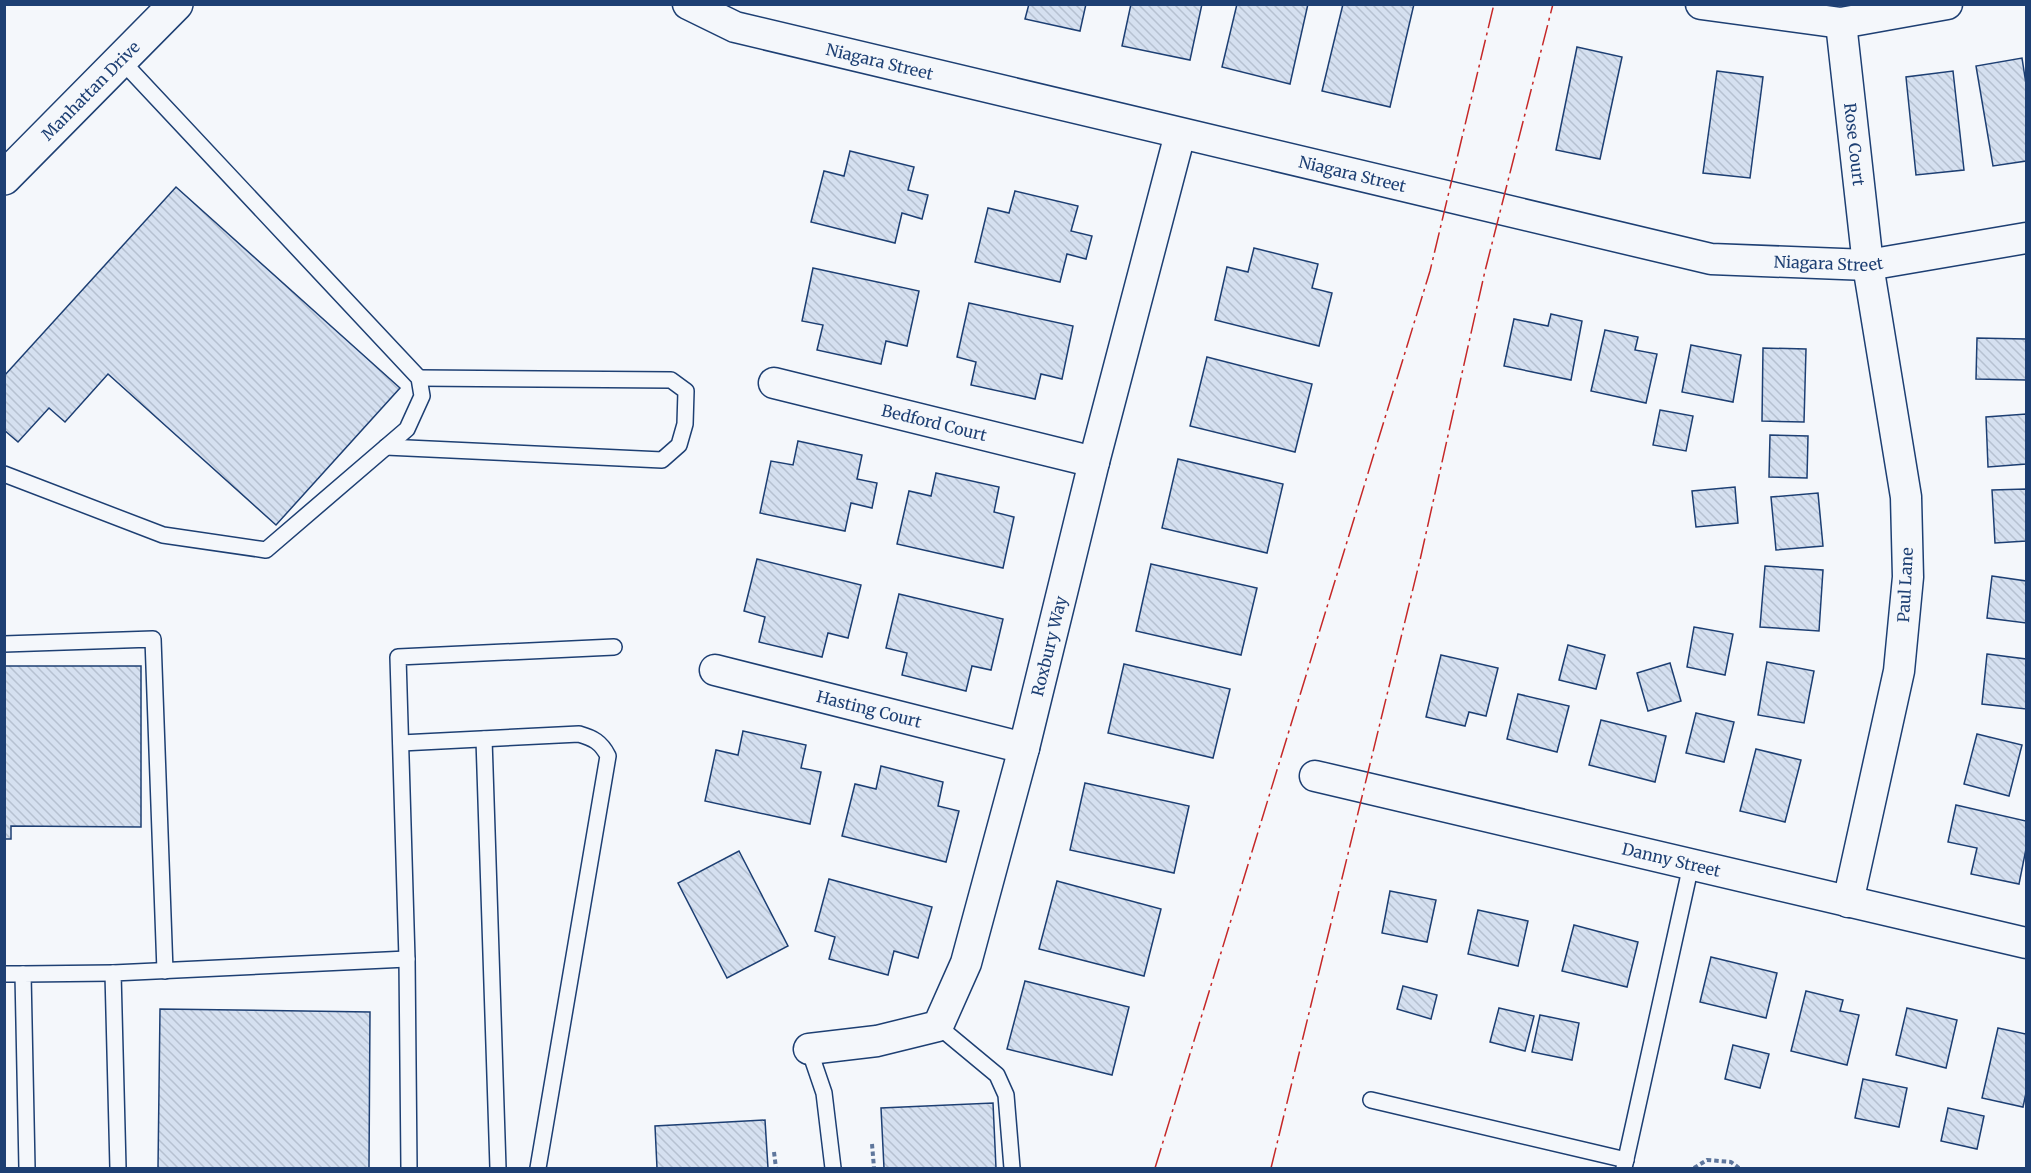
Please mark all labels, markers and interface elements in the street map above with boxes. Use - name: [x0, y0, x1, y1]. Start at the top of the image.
- street label: Manhattan Drive: [37, 37, 144, 144]
- street label: Niagara Street: [824, 39, 936, 84]
- street label: Rose Court: [1840, 102, 1869, 188]
- street label: Niagara Street: [1297, 151, 1409, 196]
- street label: Niagara Street: [1773, 251, 1885, 275]
- street label: Bedford Court: [880, 400, 990, 445]
- street label: Paul Lane: [1893, 547, 1917, 623]
- street label: Roxbury Way: [1027, 593, 1071, 698]
- street label: Hasting Court: [815, 686, 925, 732]
- street label: Danny Street: [1620, 838, 1723, 881]

